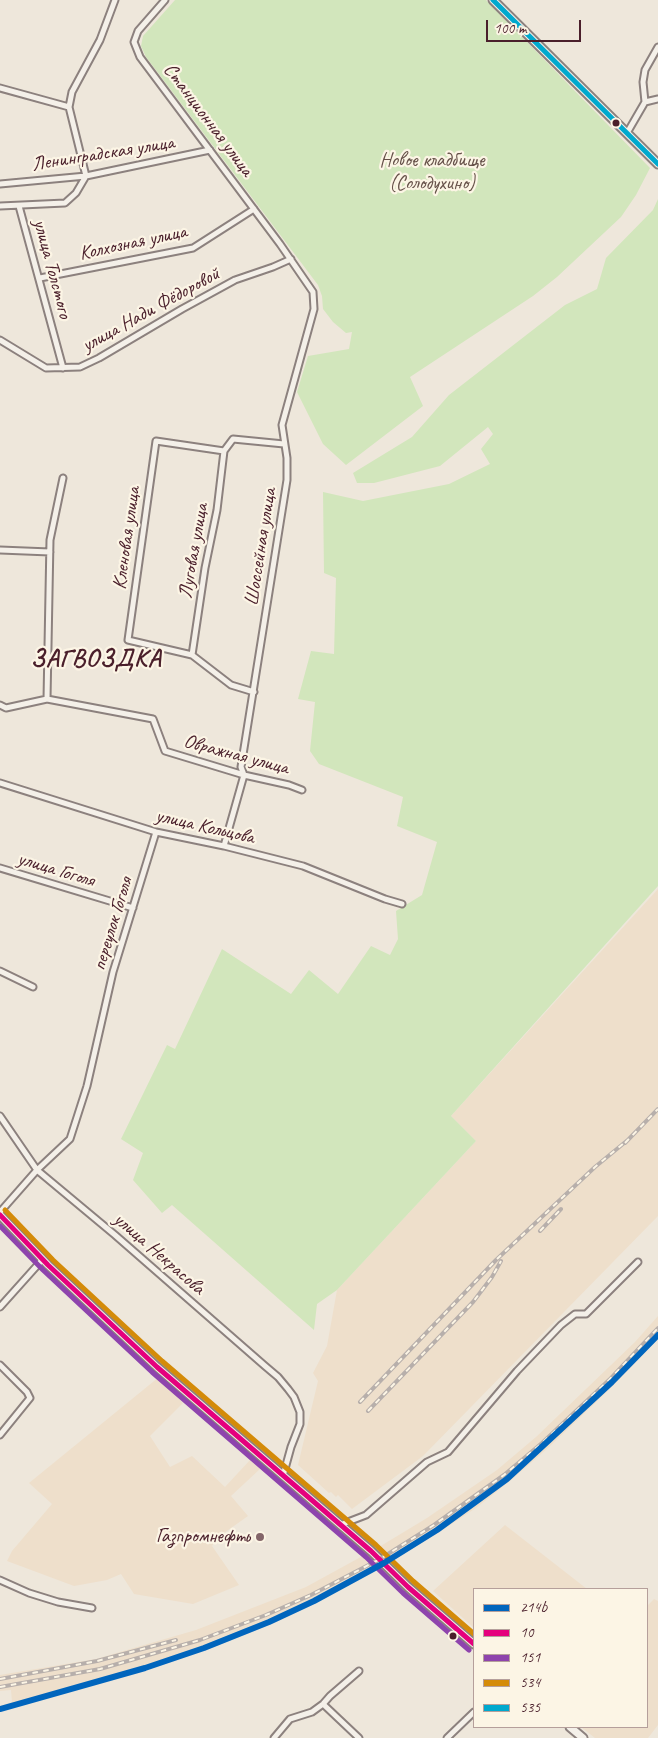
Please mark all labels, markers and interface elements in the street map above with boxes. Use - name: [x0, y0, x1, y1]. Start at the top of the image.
- scale bar: [488, 10, 583, 42]
- text: 100 m: [494, 19, 526, 38]
- street label: Станционная улица: [158, 59, 258, 181]
- unlabelled marker: [611, 118, 621, 128]
- street label: Ленинградская улица: [30, 131, 176, 177]
- park label: Новое кладбище (Солодухино): [380, 149, 484, 196]
- street label: улица Толстого: [27, 217, 77, 321]
- street label: Колхозная улица: [77, 220, 189, 266]
- street label: улица Нади Фёдоровой: [78, 262, 224, 358]
- street label: Кленовая улица: [108, 485, 146, 591]
- street label: Шоссейная улица: [240, 487, 282, 607]
- street label: Луговая улица: [174, 502, 214, 600]
- district label: ЗАГВОЗДКА: [25, 644, 167, 674]
- street label: Овражная улица: [181, 729, 291, 781]
- street label: улица Кольцова: [153, 804, 257, 850]
- street label: улица Гоголя: [15, 847, 97, 893]
- street label: переулок Гоголя: [87, 874, 139, 974]
- street label: улица Некрасова: [108, 1208, 210, 1300]
- place label: Газпромнефть: [156, 1525, 250, 1549]
- marker: Газпромнефть: [254, 1531, 266, 1543]
- legend: [473, 1588, 648, 1728]
- text: 214Ь: [520, 1598, 547, 1617]
- text: 10: [520, 1623, 534, 1642]
- unlabelled marker: [448, 1631, 458, 1641]
- text: 151: [520, 1648, 540, 1667]
- text: 534: [520, 1673, 540, 1692]
- text: 535: [520, 1698, 540, 1717]

